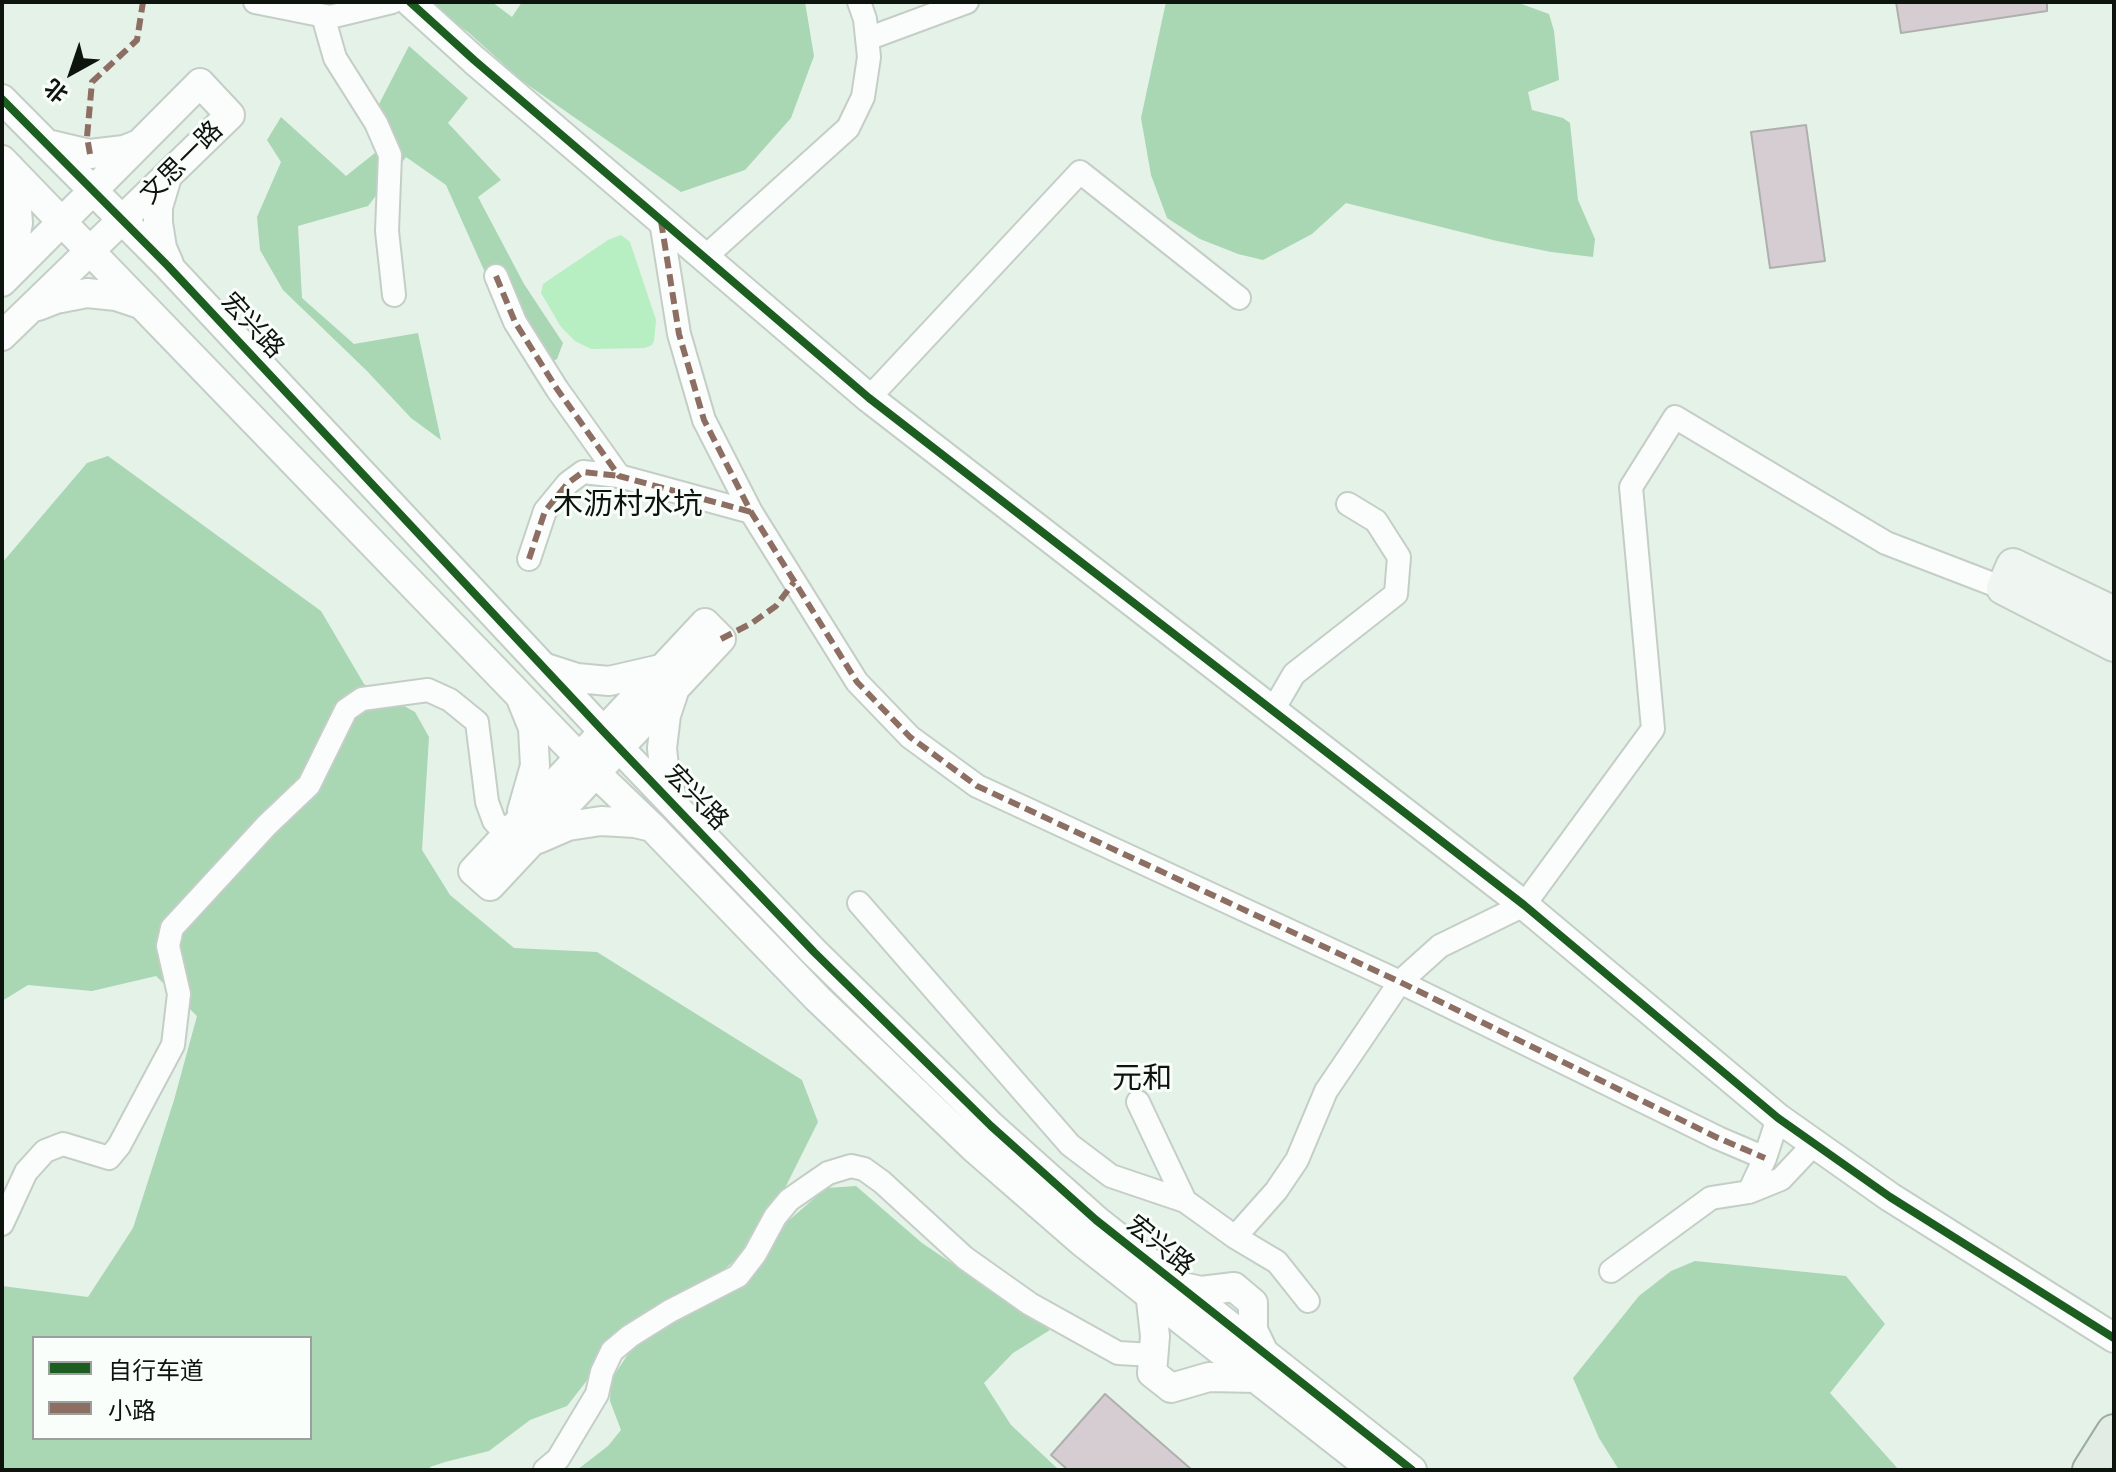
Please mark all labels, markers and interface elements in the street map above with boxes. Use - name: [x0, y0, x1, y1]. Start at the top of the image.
- north arrow: [32, 32, 112, 112]
- text: 北: [40, 73, 73, 107]
- street label: 文思一路: [134, 115, 230, 211]
- street label: 宏兴路: [214, 287, 290, 365]
- district label: 木沥村水坑: [553, 487, 703, 523]
- street label: 宏兴路: [658, 759, 734, 837]
- district label: 元和: [1112, 1061, 1172, 1097]
- street label: 宏兴路: [1120, 1209, 1200, 1283]
- legend: [32, 1336, 312, 1440]
- text: 自行车道: [108, 1357, 204, 1385]
- text: 小路: [108, 1397, 156, 1425]

